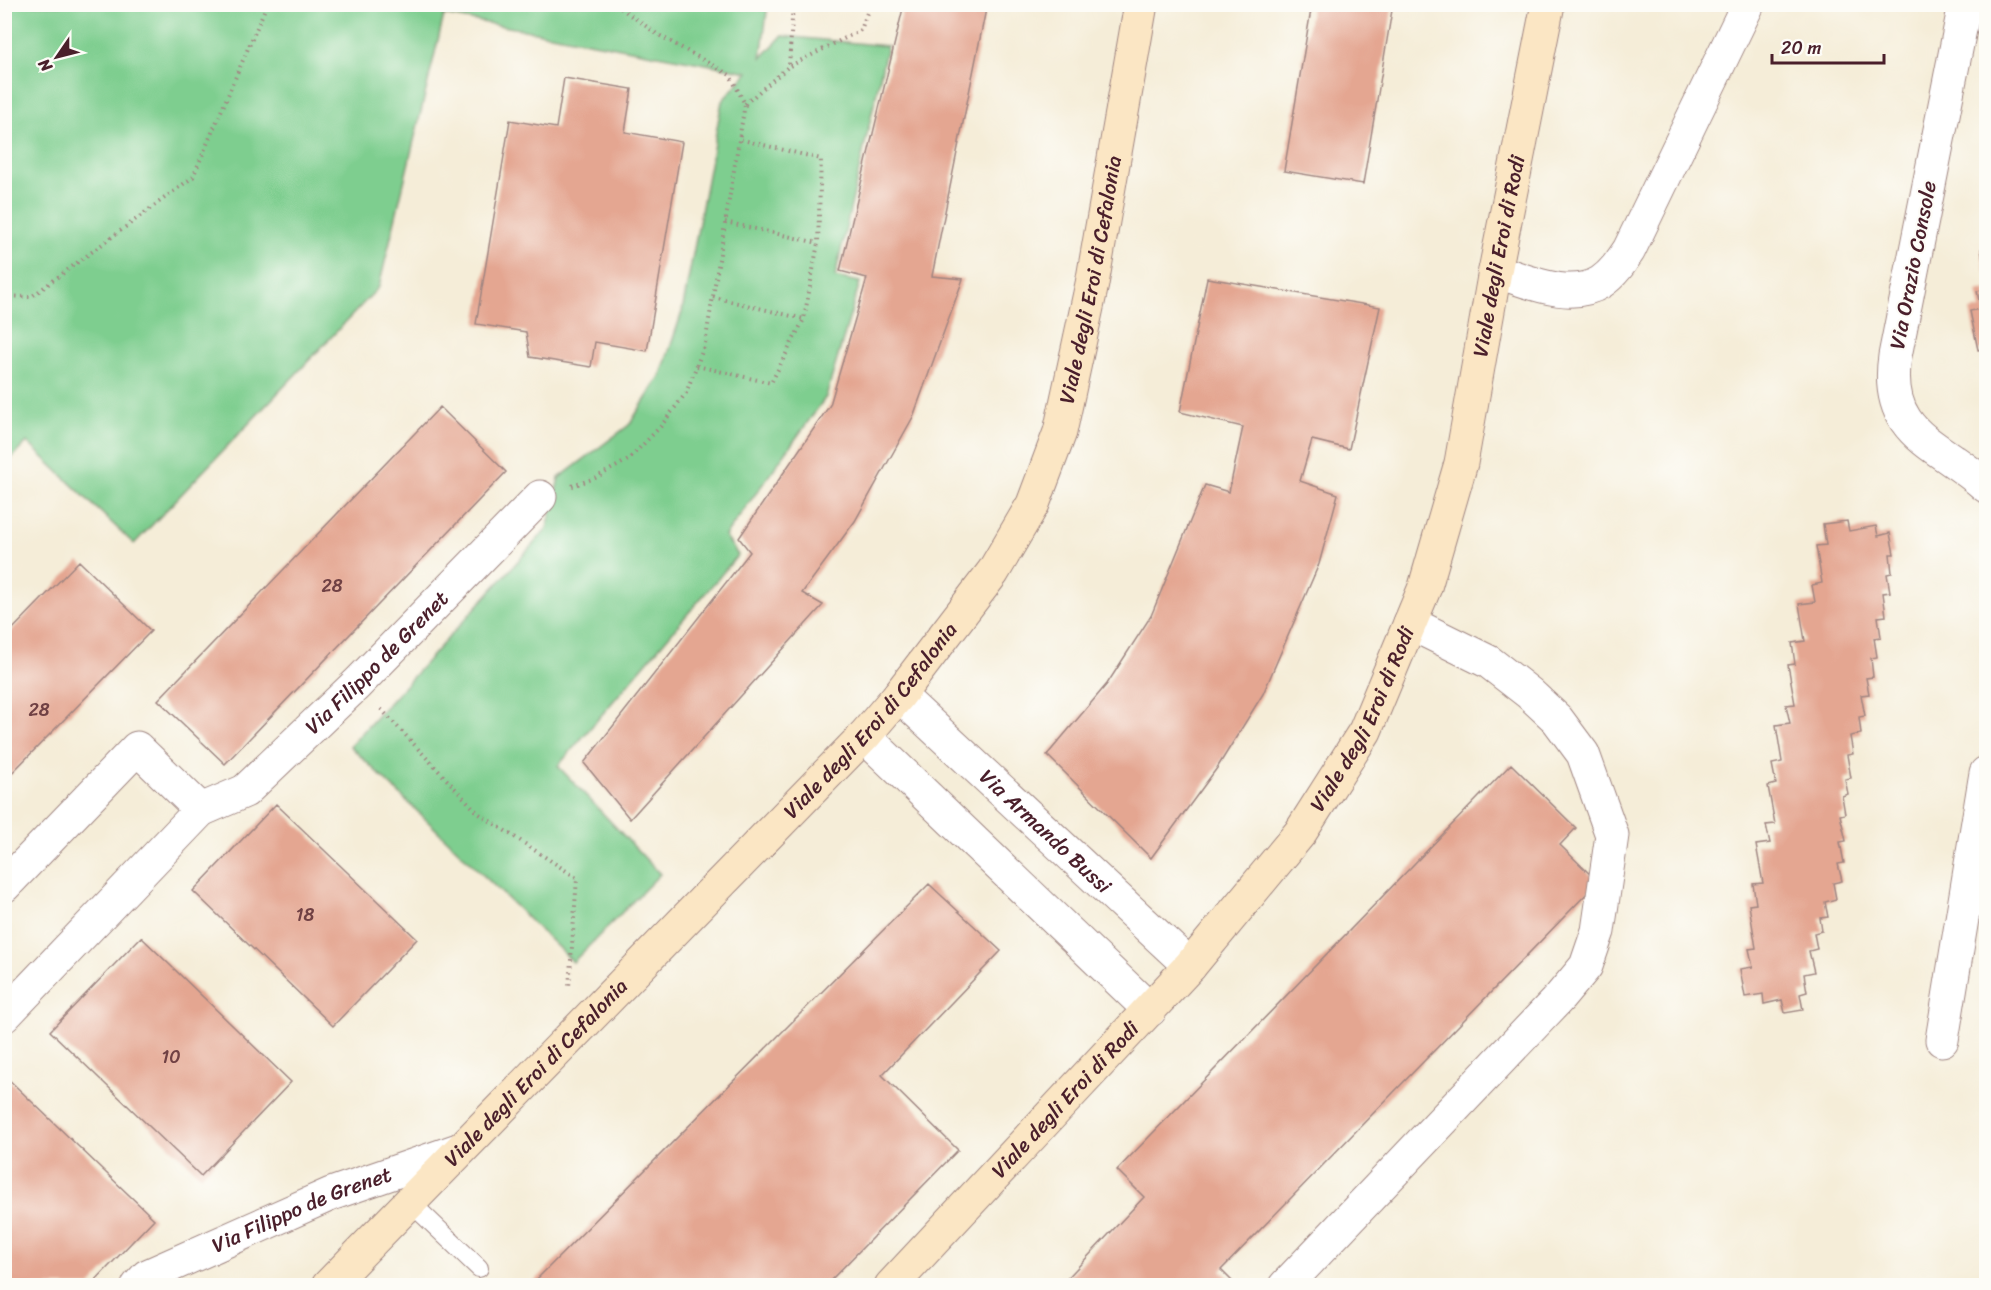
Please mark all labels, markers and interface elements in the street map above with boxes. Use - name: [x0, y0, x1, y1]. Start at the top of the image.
- north arrow: [27, 27, 87, 87]
- scale bar: [1772, 27, 1884, 65]
- text: 20 m: [1781, 32, 1821, 64]
- text: N: [30, 52, 61, 79]
- street label: Viale degli Eroi di Rodi: [1461, 151, 1537, 360]
- street label: Viale degli Eroi di Cefalonia: [1048, 152, 1133, 407]
- street label: Via Orazio Console: [1878, 177, 1948, 353]
- house number: 28: [321, 570, 343, 602]
- street label: Via Filippo de Grenet: [295, 581, 458, 744]
- street label: Viale degli Eroi di Cefalonia: [774, 613, 968, 828]
- street label: Viale degli Eroi di Rodi: [1299, 619, 1426, 819]
- house number: 28: [28, 694, 50, 726]
- street label: Via Armando Bussi: [970, 759, 1122, 904]
- house number: 18: [296, 899, 314, 931]
- street label: Viale degli Eroi di Cefalonia: [434, 969, 638, 1176]
- street label: Viale degli Eroi di Rodi: [981, 1011, 1150, 1187]
- house number: 10: [161, 1041, 181, 1073]
- street label: Via Filippo de Grenet: [205, 1155, 397, 1264]

